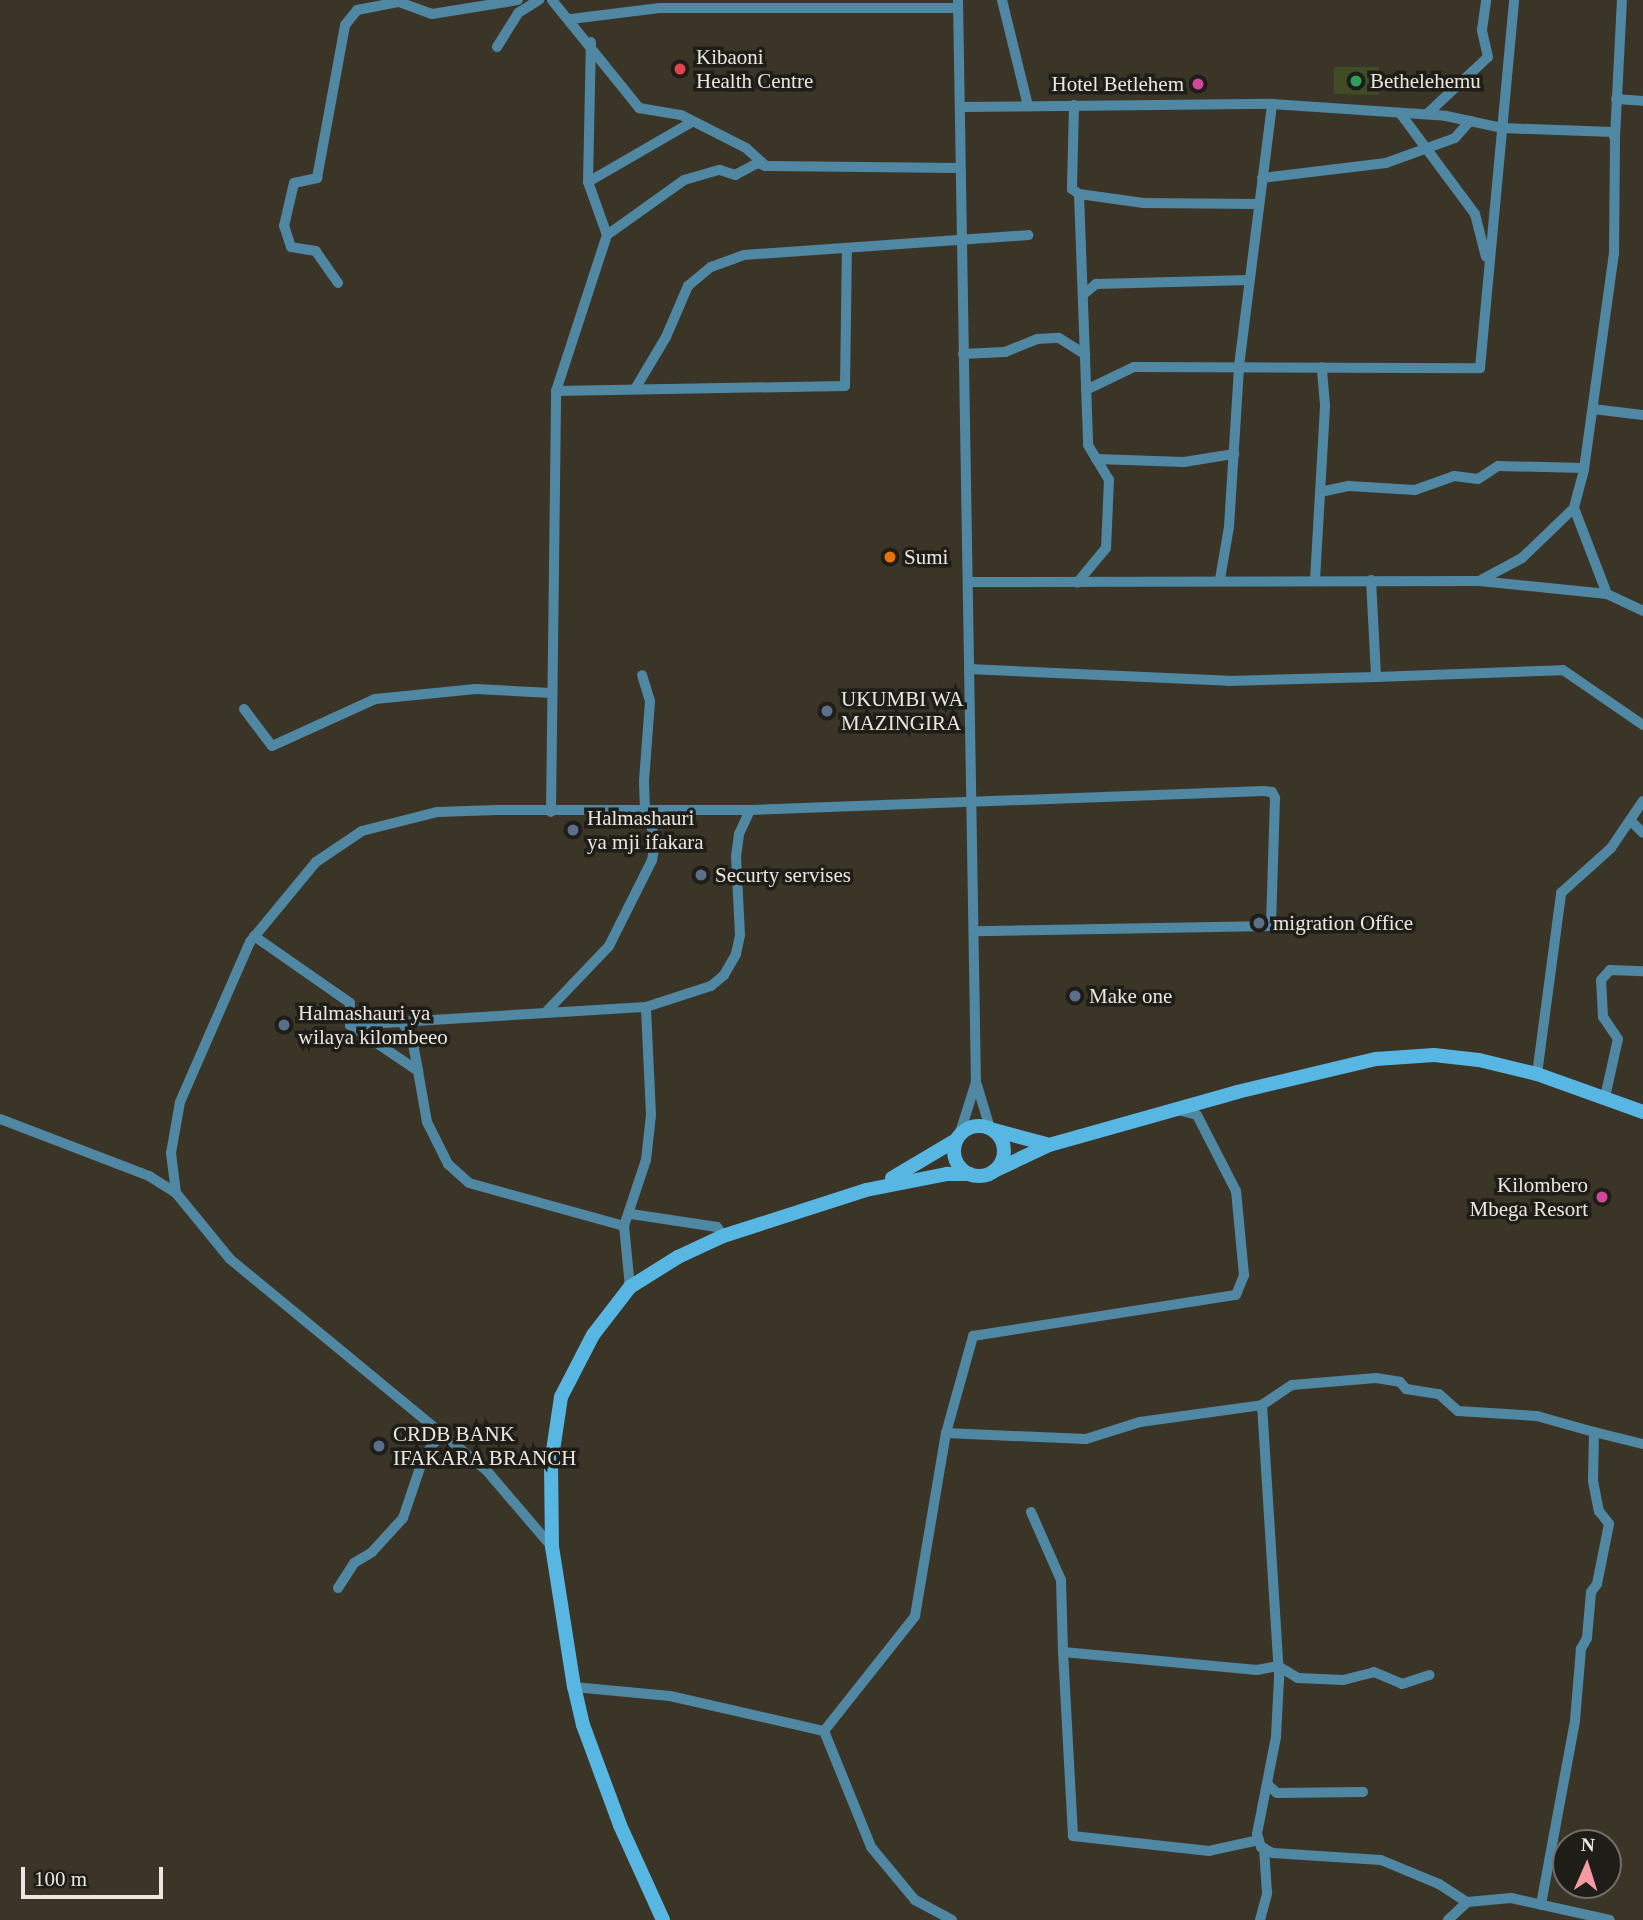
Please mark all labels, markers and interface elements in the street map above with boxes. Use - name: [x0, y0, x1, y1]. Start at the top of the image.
- place label: Kibaoni Health Centre: [696, 44, 813, 94]
- marker: Kibaoni Health Centre: [670, 59, 690, 79]
- place label: Bethelehemu: [1370, 68, 1481, 94]
- place label: Hotel Betlehem: [1052, 71, 1184, 97]
- marker: Bethelehemu: [1348, 73, 1364, 89]
- marker: Hotel Betlehem: [1190, 76, 1206, 92]
- place label: Sumi: [904, 544, 948, 570]
- marker: Sumi: [882, 549, 898, 565]
- place label: UKUMBI WA MAZINGIRA: [841, 686, 964, 736]
- marker: UKUMBI WA MAZINGIRA: [819, 703, 835, 719]
- place label: Halmashauri ya mji ifakara: [587, 805, 704, 855]
- marker: Halmashauri ya mji ifakara: [565, 822, 581, 838]
- place label: Securty servises: [715, 862, 851, 888]
- marker: Securty servises: [693, 867, 709, 883]
- place label: migration Office: [1273, 910, 1413, 936]
- marker: migration Office: [1251, 915, 1267, 931]
- place label: Make one: [1089, 983, 1172, 1009]
- marker: Make one: [1067, 988, 1083, 1004]
- place label: Halmashauri ya wilaya kilombeeo: [298, 1000, 448, 1050]
- marker: Halmashauri ya wilaya kilombeeo: [276, 1017, 292, 1033]
- place label: Kilombero Mbega Resort: [1470, 1172, 1588, 1222]
- marker: Kilombero Mbega Resort: [1594, 1189, 1610, 1205]
- place label: CRDB BANK IFAKARA BRANCH: [393, 1421, 578, 1471]
- marker: CRDB BANK IFAKARA BRANCH: [371, 1438, 387, 1454]
- north arrow: [1552, 1829, 1622, 1899]
- text: N: [1581, 1834, 1595, 1855]
- scale bar: [24, 1854, 166, 1898]
- text: 100 m: [34, 1867, 87, 1891]

